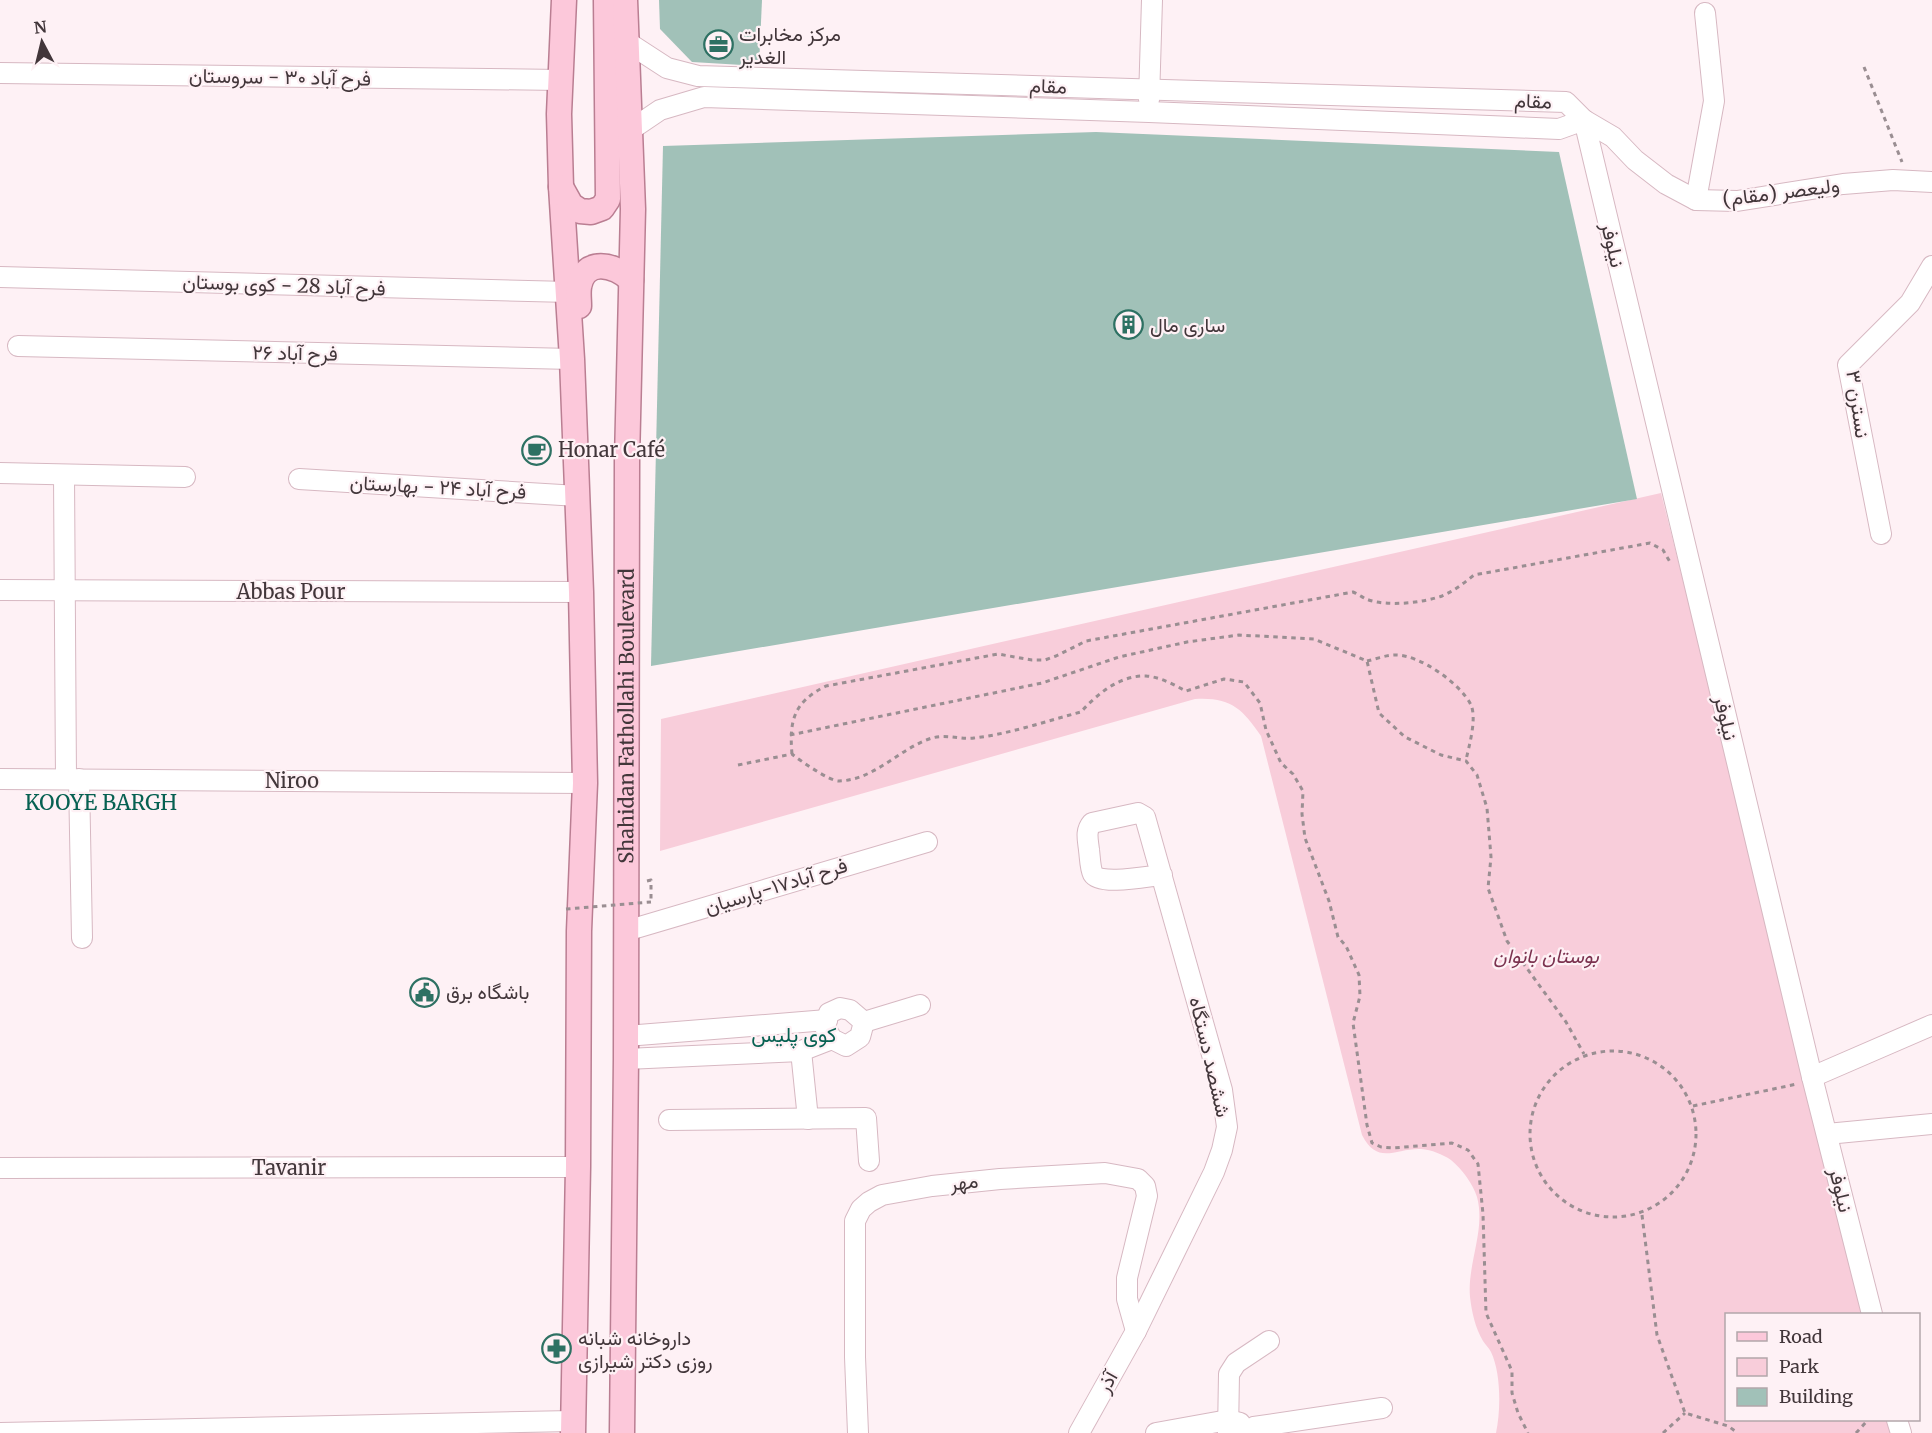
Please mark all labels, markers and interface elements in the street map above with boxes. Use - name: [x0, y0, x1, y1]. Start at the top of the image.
- north arrow: [12, 12, 72, 72]
- text: N: [33, 16, 48, 38]
- place label: مرکز مخابرات الغدیر: [738, 21, 841, 70]
- office icon: مرکز مخابرات الغدیر: [702, 29, 734, 61]
- street label: فرح آباد ۳۰ - سروستان: [189, 62, 371, 93]
- street label: مقام: [1029, 72, 1067, 100]
- street label: مقام: [1514, 87, 1552, 115]
- street label: ولیعصر (مقام): [1721, 172, 1841, 212]
- street label: نیلوفر: [1595, 219, 1631, 270]
- street label: فرح آباد 28 - کوی بوستان: [182, 268, 386, 303]
- building icon: ساری مال: [1113, 309, 1145, 341]
- place label: ساری مال: [1150, 312, 1225, 338]
- street label: فرح آباد ۲۶: [252, 339, 338, 368]
- street label: نسترن ۳: [1840, 368, 1876, 440]
- cafe icon: Honar Café: [521, 434, 553, 466]
- place label: Honar Café: [558, 437, 665, 462]
- street label: فرح آباد ۲۴ - بهارستان: [349, 469, 527, 506]
- street label: Shahidan Fathollahi Boulevard: [613, 568, 639, 864]
- street label: Abbas Pour: [235, 579, 346, 604]
- street label: نیلوفر: [1708, 692, 1744, 743]
- street label: Niroo: [265, 768, 319, 793]
- district label: KOOYE BARGH: [25, 789, 177, 816]
- street label: فرح آباد۱۷-پارسیان: [701, 852, 851, 921]
- park label: بوستان بانوان: [1493, 943, 1600, 969]
- public building icon: باشگاه برق: [409, 976, 441, 1008]
- place label: باشگاه برق: [446, 979, 529, 1005]
- street label: ششصد دستگاه: [1184, 994, 1237, 1120]
- district label: کوی پلیس: [751, 1021, 837, 1049]
- street label: Tavanir: [252, 1155, 326, 1180]
- street label: نیلوفر: [1823, 1164, 1859, 1215]
- street label: مهر: [948, 1168, 979, 1197]
- legend: [1725, 1313, 1920, 1421]
- place label: داروخانه شبانه روزی دکتر شیرازی: [578, 1325, 713, 1374]
- text: Road: [1779, 1325, 1823, 1348]
- pharmacy icon: داروخانه شبانه روزی دکتر شیرازی: [541, 1333, 573, 1365]
- text: Park: [1779, 1355, 1820, 1378]
- street label: آذر: [1090, 1365, 1124, 1398]
- text: Building: [1779, 1385, 1853, 1408]

